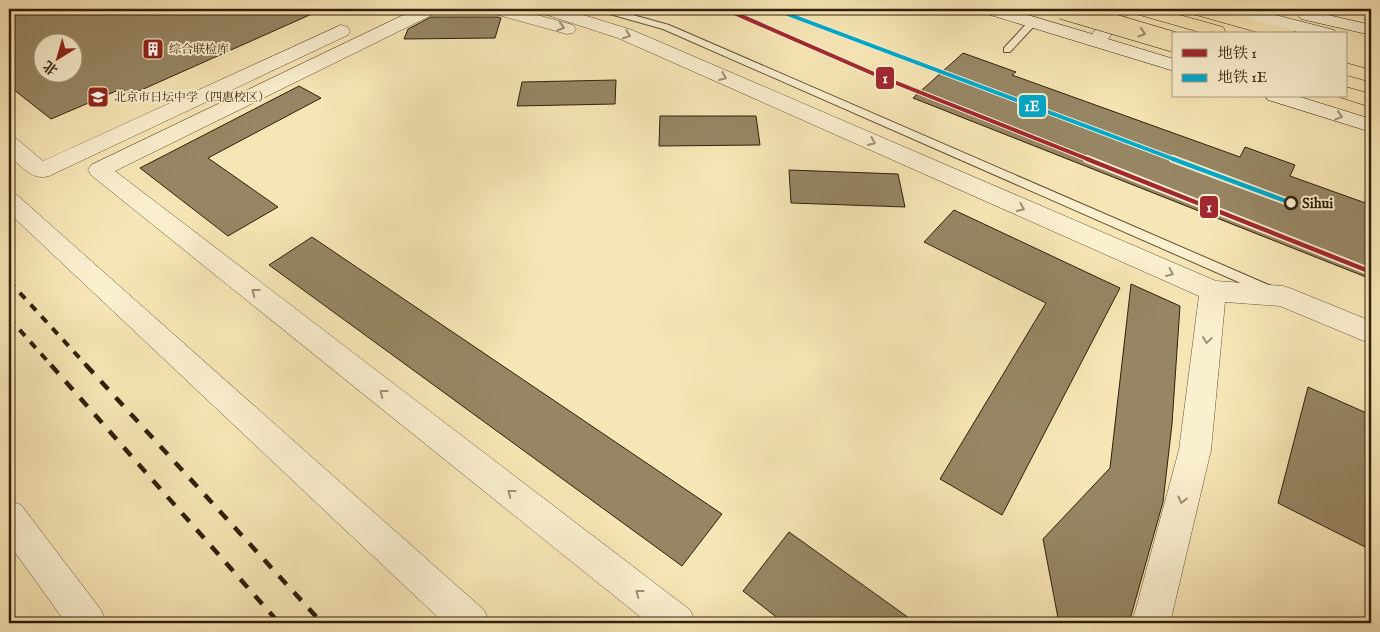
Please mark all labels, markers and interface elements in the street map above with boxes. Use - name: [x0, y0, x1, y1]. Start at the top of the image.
- one-way arrow: [556, 22, 565, 32]
- one-way arrow: [1137, 27, 1146, 37]
- one-way arrow: [622, 29, 630, 39]
- north arrow: [32, 32, 82, 82]
- legend: [1172, 32, 1348, 98]
- building icon: 综合联检库: [141, 37, 165, 61]
- place label: 综合联检库: [169, 42, 229, 57]
- text: 地铁 1: [1218, 44, 1257, 63]
- text: 北: [40, 56, 62, 79]
- line badge: 1: [875, 66, 895, 90]
- text: 地铁 1E: [1218, 68, 1267, 87]
- text: 1: [882, 70, 888, 88]
- one-way arrow: [718, 71, 727, 82]
- school or university icon: 北京市日坛中学（四惠校区）: [86, 85, 110, 109]
- place label: 北京市日坛中学（四惠校区）: [114, 90, 270, 105]
- line badge: 1E: [1018, 94, 1047, 118]
- text: 1E: [1025, 98, 1040, 116]
- one-way arrow: [1334, 110, 1342, 120]
- one-way arrow: [867, 136, 876, 147]
- place label: Sihui: [1302, 194, 1333, 213]
- line badge: 1: [1199, 195, 1219, 219]
- marker: Sihui: [1284, 196, 1298, 210]
- text: 1: [1206, 199, 1212, 217]
- one-way arrow: [1016, 201, 1025, 212]
- one-way arrow: [1165, 266, 1174, 277]
- one-way arrow: [252, 290, 261, 298]
- one-way arrow: [1202, 336, 1213, 344]
- one-way arrow: [380, 390, 389, 398]
- one-way arrow: [508, 490, 517, 498]
- one-way arrow: [1177, 496, 1188, 504]
- one-way arrow: [636, 591, 645, 599]

